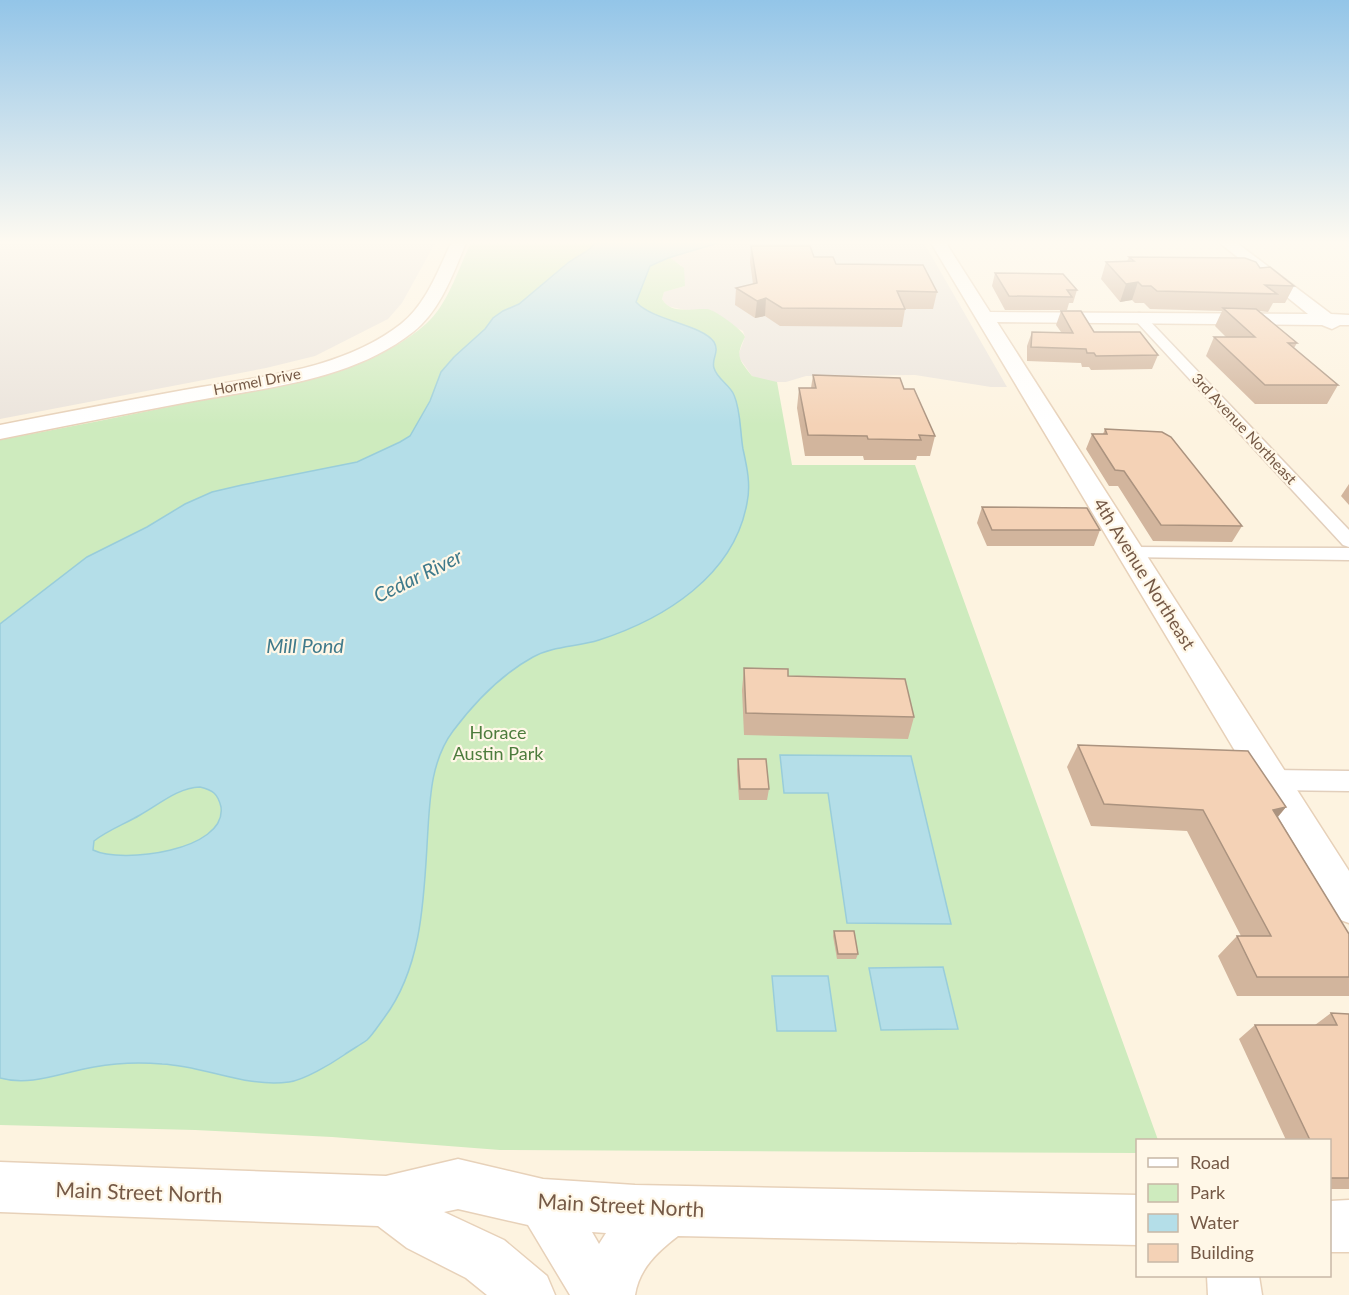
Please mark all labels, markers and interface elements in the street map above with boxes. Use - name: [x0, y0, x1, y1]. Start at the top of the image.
- street label: Hormel Drive: [212, 364, 302, 398]
- street label: 3rd Avenue Northeast: [1189, 369, 1301, 488]
- street label: 4th Avenue Northeast: [1089, 494, 1201, 654]
- water label: Cedar River: [369, 543, 467, 607]
- water label: Mill Pond: [266, 633, 344, 657]
- park label: Horace Austin Park: [453, 721, 544, 764]
- legend: [1136, 1139, 1331, 1277]
- text: Road: [1190, 1151, 1230, 1173]
- street label: Main Street North: [55, 1176, 223, 1207]
- text: Park: [1190, 1181, 1226, 1203]
- street label: Main Street North: [537, 1188, 705, 1221]
- text: Water: [1190, 1211, 1239, 1233]
- text: Building: [1190, 1241, 1254, 1263]

